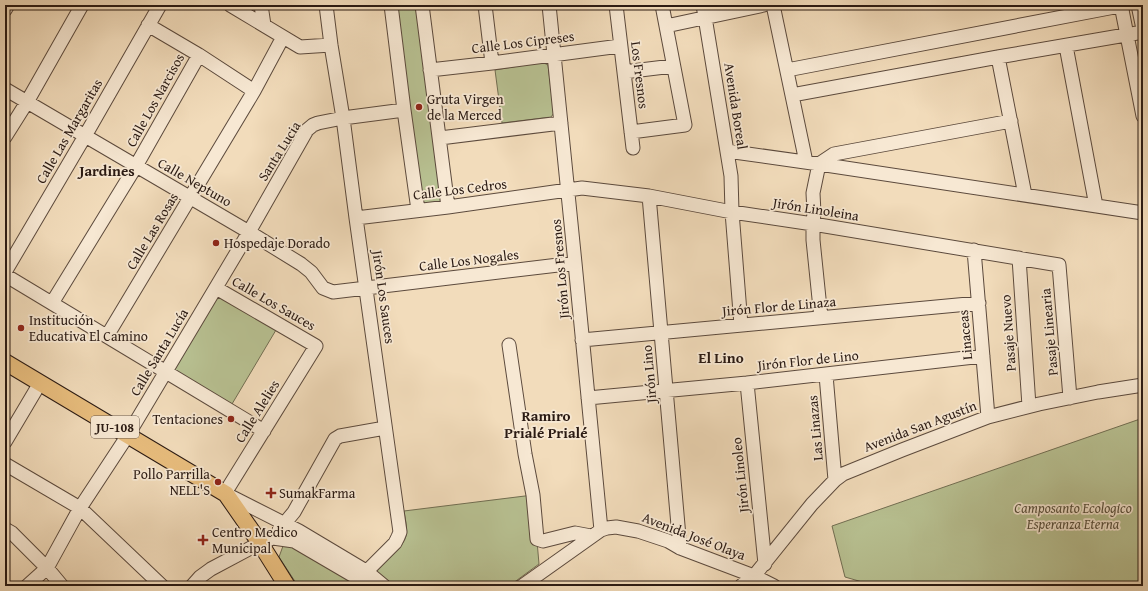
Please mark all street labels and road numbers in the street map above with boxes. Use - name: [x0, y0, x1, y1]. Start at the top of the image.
- street label: Calle Los Cipreses: [471, 26, 575, 58]
- street label: Los Fresnos: [626, 40, 654, 110]
- street label: Calle Los Narcisos: [121, 50, 189, 150]
- street label: Avenida Boreal: [719, 61, 753, 151]
- street label: Calle Las Margaritas: [31, 75, 107, 187]
- street label: Santa Lucia: [253, 117, 305, 185]
- street label: Calle Neptuno: [154, 153, 236, 211]
- street label: Calle Los Cedros: [412, 173, 508, 205]
- street label: Calle Las Rosas: [121, 189, 183, 273]
- street label: Jirón Linoleina: [770, 192, 861, 226]
- street label: Jirón Los Fresnos: [546, 218, 574, 322]
- street label: Calle Los Nogales: [418, 244, 520, 276]
- street label: Jirón Los Sauces: [367, 247, 400, 345]
- street label: Calle Los Sauces: [228, 271, 320, 335]
- street label: Pasaje Linearia: [1035, 287, 1063, 377]
- street label: Jirón Flor de Linaza: [719, 291, 837, 321]
- street label: Pasaje Nuevo: [995, 294, 1021, 372]
- street label: Calle Santa Lucía: [125, 304, 193, 400]
- street label: Linaceas: [953, 309, 977, 361]
- street label: Jirón Lino: [637, 344, 662, 406]
- street label: Jirón Flor de Lino: [754, 345, 860, 375]
- street label: Calle Alelies: [230, 376, 284, 446]
- street label: Las Linazas: [802, 394, 828, 462]
- street label: Avenida San Agustín: [861, 395, 980, 457]
- road number: JU-108: [91, 416, 139, 438]
- street label: Jirón Linoleo: [726, 436, 754, 516]
- street label: Avenida José Olaya: [639, 507, 749, 565]

